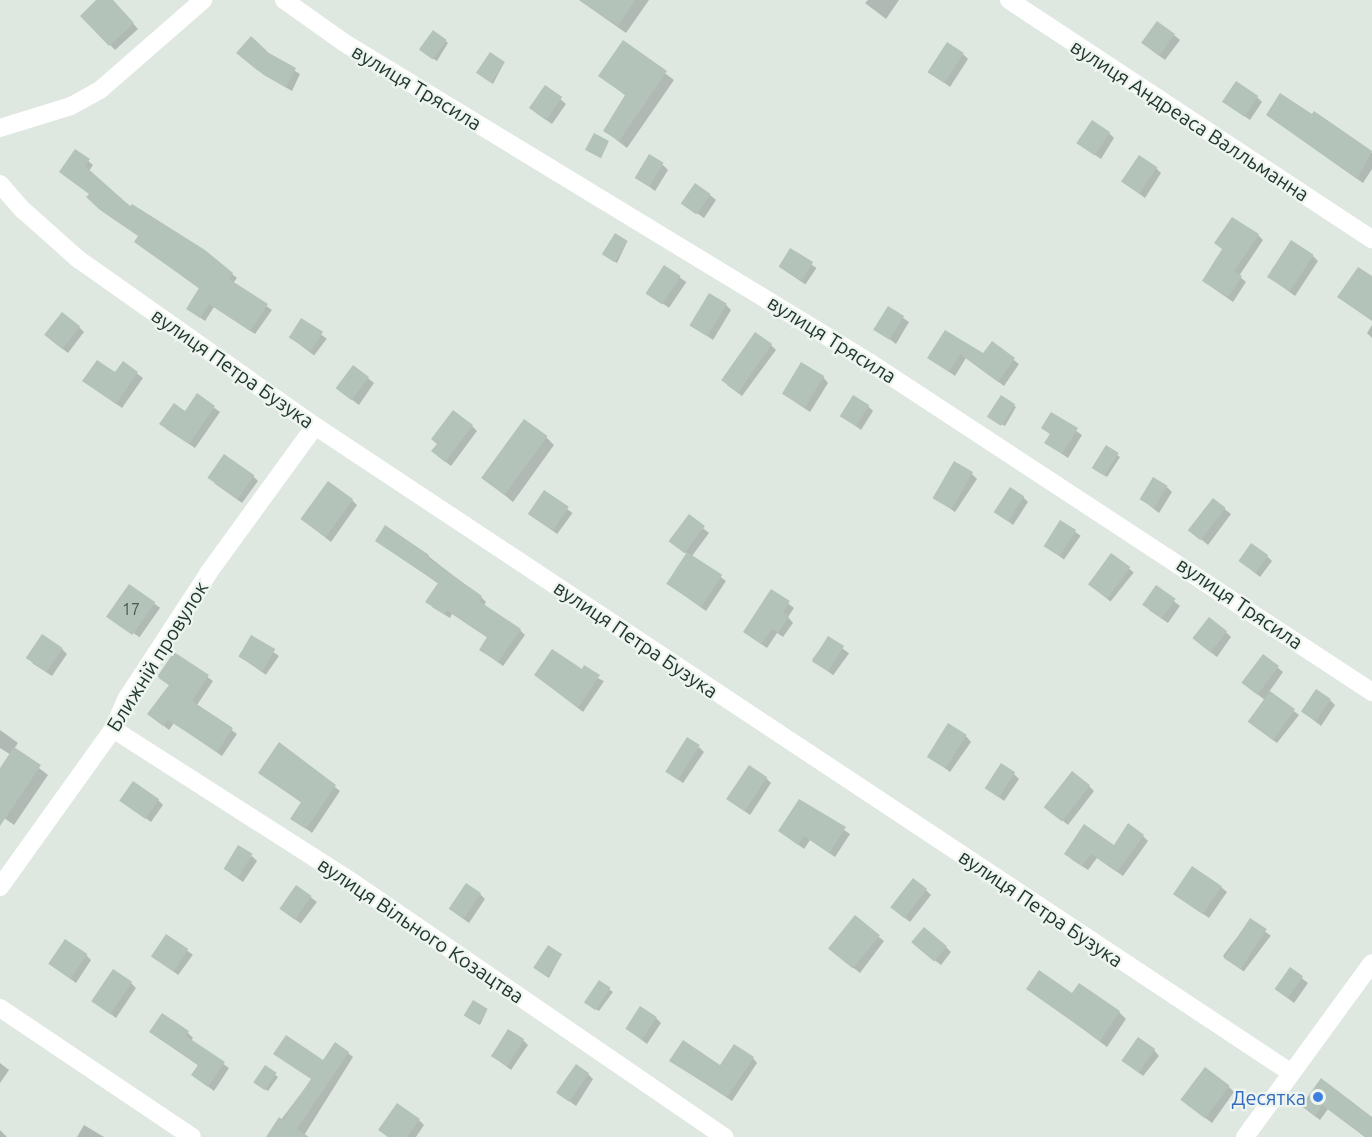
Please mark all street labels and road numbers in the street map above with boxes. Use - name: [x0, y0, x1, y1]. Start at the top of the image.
- street label: вулиця Андреаса Валльманна: [1066, 34, 1314, 206]
- street label: вулиця Трясила: [348, 39, 486, 135]
- street label: вулиця Трясила: [763, 290, 901, 388]
- street label: вулиця Петра Бузука: [147, 303, 319, 433]
- street label: вулиця Трясила: [1172, 552, 1308, 654]
- street label: вулиця Петра Бузука: [549, 575, 723, 703]
- street label: Ближній провулок: [101, 576, 213, 736]
- street label: вулиця Петра Бузука: [954, 844, 1128, 972]
- street label: вулиця Вільного Козацтва: [313, 852, 529, 1008]

